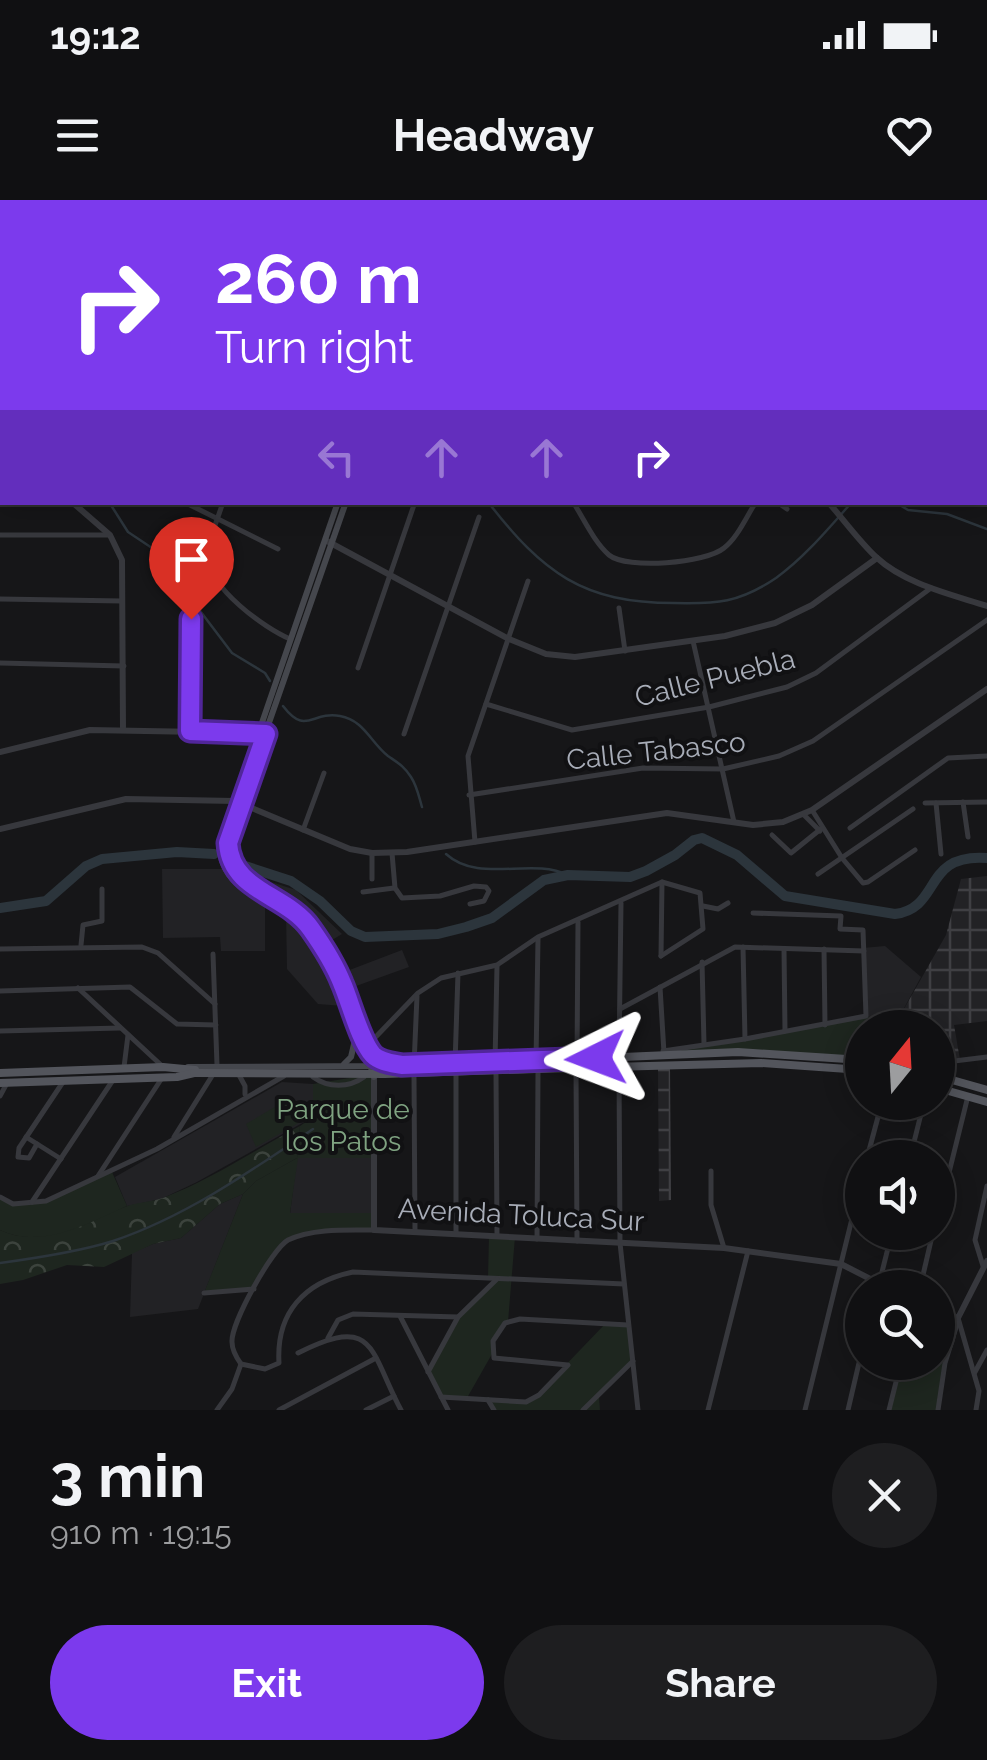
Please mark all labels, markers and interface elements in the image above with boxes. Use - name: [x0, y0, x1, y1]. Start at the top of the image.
- text: 19:12: [50, 13, 141, 58]
- icon: menu: [50, 108, 105, 163]
- icon: heart: [882, 108, 937, 163]
- text: Headway: [393, 109, 594, 162]
- text: 260 m: [215, 237, 422, 319]
- icon: right: [50, 240, 180, 370]
- text: Turn right: [215, 321, 413, 374]
- icon: left: [309, 430, 364, 485]
- icon: ahead: [414, 430, 469, 485]
- icon: ahead: [519, 430, 574, 485]
- icon: right: [624, 430, 679, 485]
- pin: [149, 517, 234, 620]
- icon: arrive: [164, 532, 219, 587]
- street label: Calle Puebla: [631, 642, 799, 714]
- street label: Calle Tabasco: [565, 725, 747, 777]
- position arrow: [544, 1006, 648, 1110]
- north arrow: [845, 1010, 955, 1120]
- map controls: [845, 1010, 955, 1380]
- park label: Parque de los Patos: [276, 1093, 410, 1158]
- button: sound: [845, 1140, 955, 1250]
- street label: Avenida Toluca Sur: [397, 1192, 645, 1238]
- button: search: [845, 1270, 955, 1380]
- text: 3 min: [50, 1441, 205, 1511]
- button: close: [832, 1443, 937, 1548]
- text: 910 m · 19:15: [50, 1514, 232, 1551]
- button: Exit: [50, 1625, 484, 1740]
- button: Share: [504, 1625, 937, 1740]

